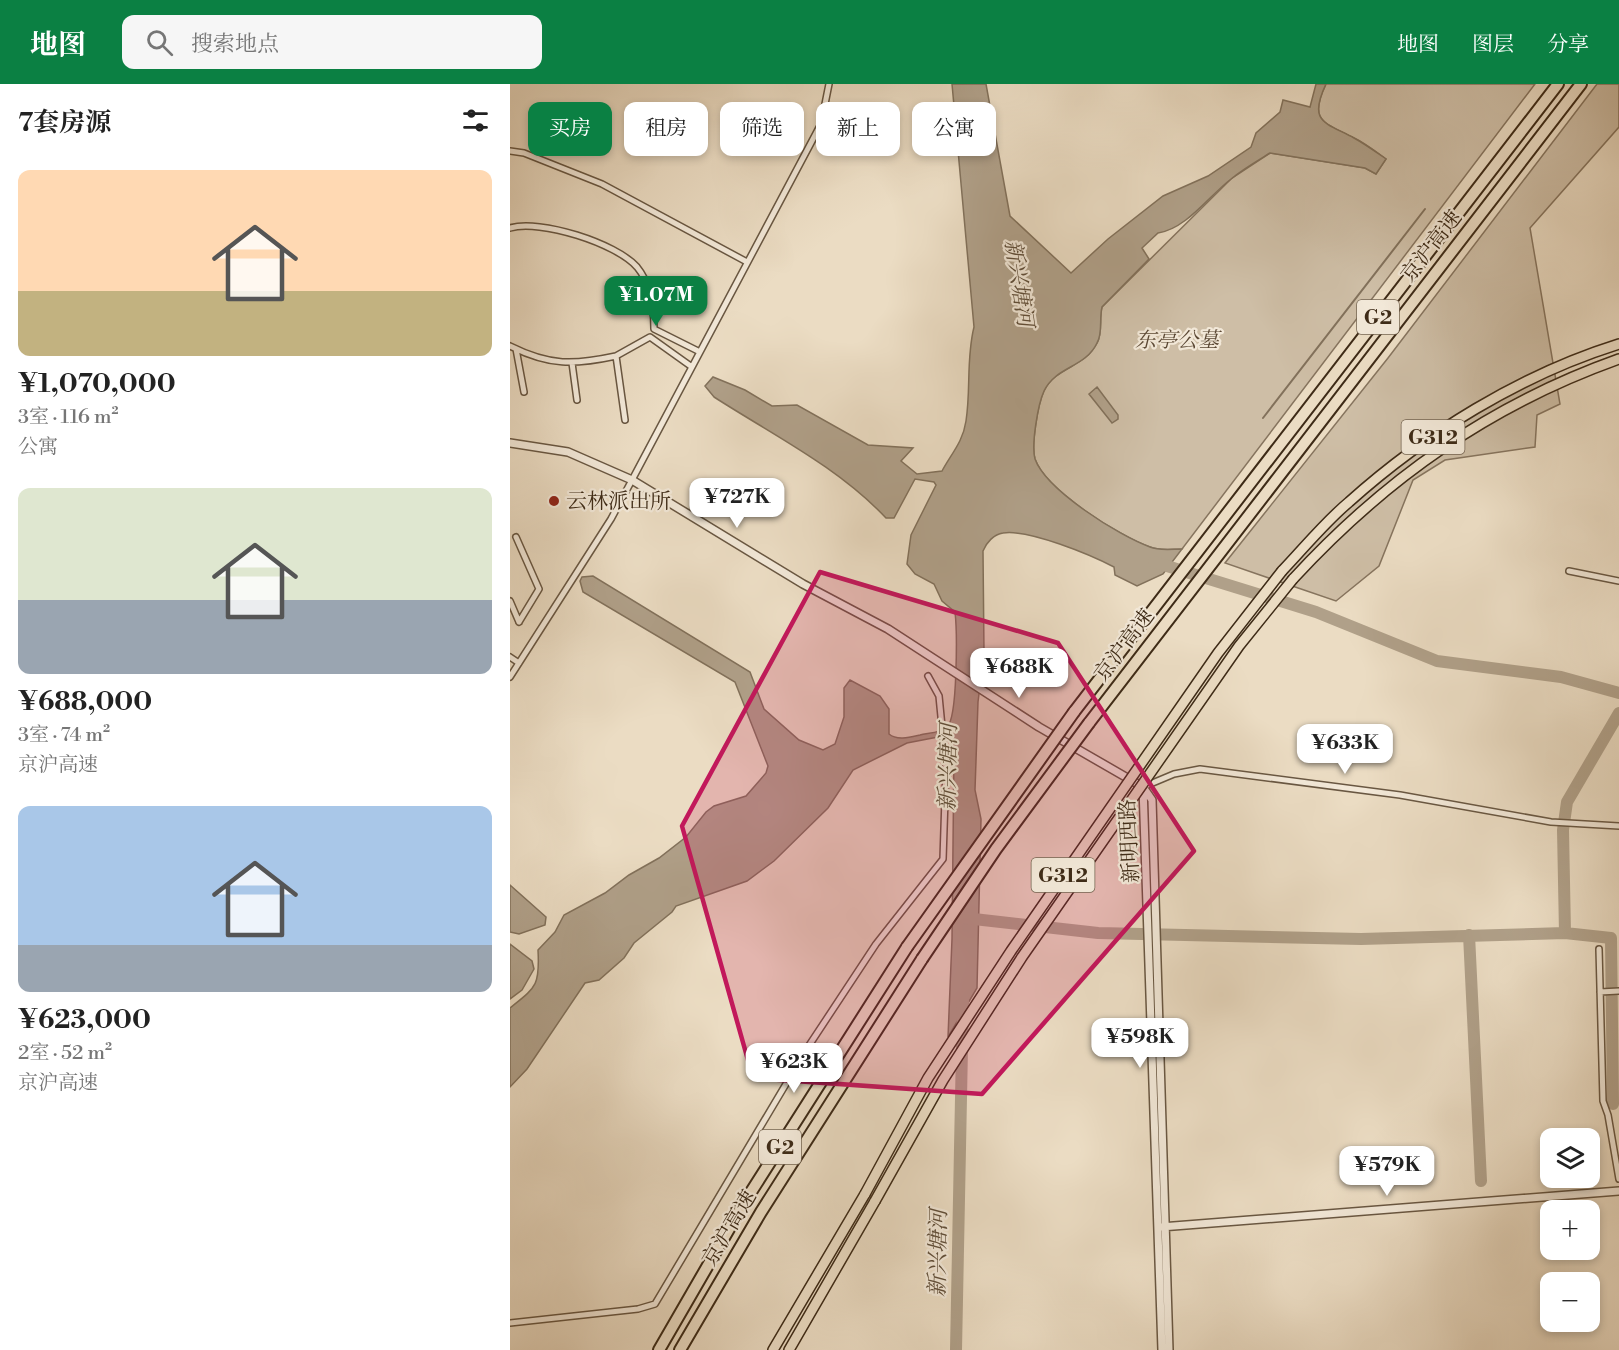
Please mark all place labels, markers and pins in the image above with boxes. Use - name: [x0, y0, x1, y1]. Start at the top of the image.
- pin: ¥1.07M: [607, 276, 705, 327]
- pin: ¥727K: [695, 478, 779, 529]
- place label: 云林派出所: [566, 489, 671, 515]
- marker: 云林派出所: [547, 494, 561, 508]
- pin: ¥688K: [977, 648, 1061, 699]
- pin: ¥633K: [1303, 724, 1387, 775]
- pin: ¥598K: [1098, 1018, 1182, 1069]
- pin: ¥623K: [752, 1043, 836, 1094]
- pin: ¥579K: [1345, 1146, 1429, 1197]

